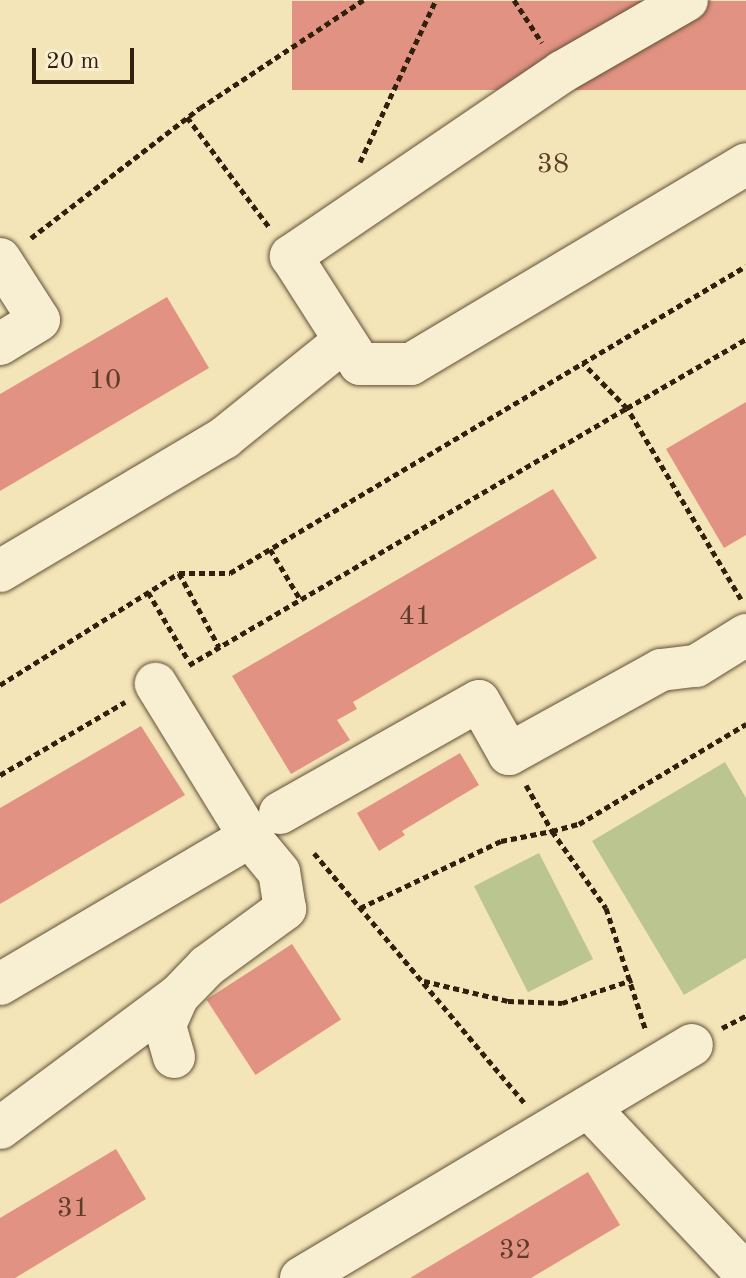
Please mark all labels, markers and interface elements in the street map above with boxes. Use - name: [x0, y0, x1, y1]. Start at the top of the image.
- scale bar: [36, 32, 138, 82]
- text: 20 m: [46, 50, 100, 74]
- house number: 38: [537, 148, 569, 182]
- house number: 10: [89, 364, 121, 398]
- house number: 41: [399, 600, 431, 634]
- house number: 31: [57, 1192, 89, 1226]
- house number: 32: [499, 1234, 531, 1268]

